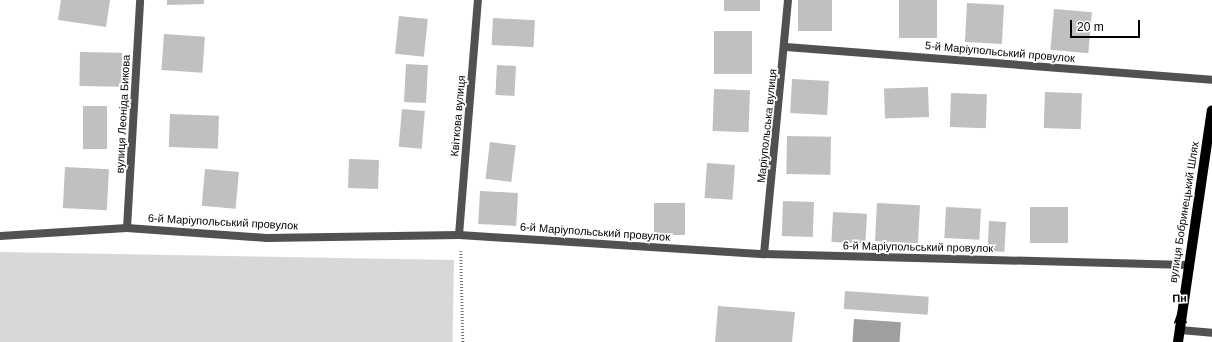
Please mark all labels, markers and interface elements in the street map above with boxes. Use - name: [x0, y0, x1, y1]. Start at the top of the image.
- scale bar: [1072, 12, 1142, 38]
- text: 20 m: [1077, 20, 1104, 34]
- street label: 5-й Маріупольський провулок: [925, 39, 1075, 65]
- street label: вулиця Леоніда Бикова: [113, 54, 133, 174]
- street label: Маріупольська вулиця: [754, 68, 780, 184]
- street label: Квіткова вулиця: [448, 75, 468, 157]
- street label: вулиця Бобринецький Шлях: [1166, 140, 1202, 284]
- street label: 6-й Маріупольський провулок: [148, 211, 298, 233]
- street label: 6-й Маріупольський провулок: [520, 220, 670, 244]
- street label: 6-й Маріупольський провулок: [843, 239, 993, 255]
- north arrow: [1160, 290, 1200, 330]
- text: Пн: [1172, 292, 1187, 304]

